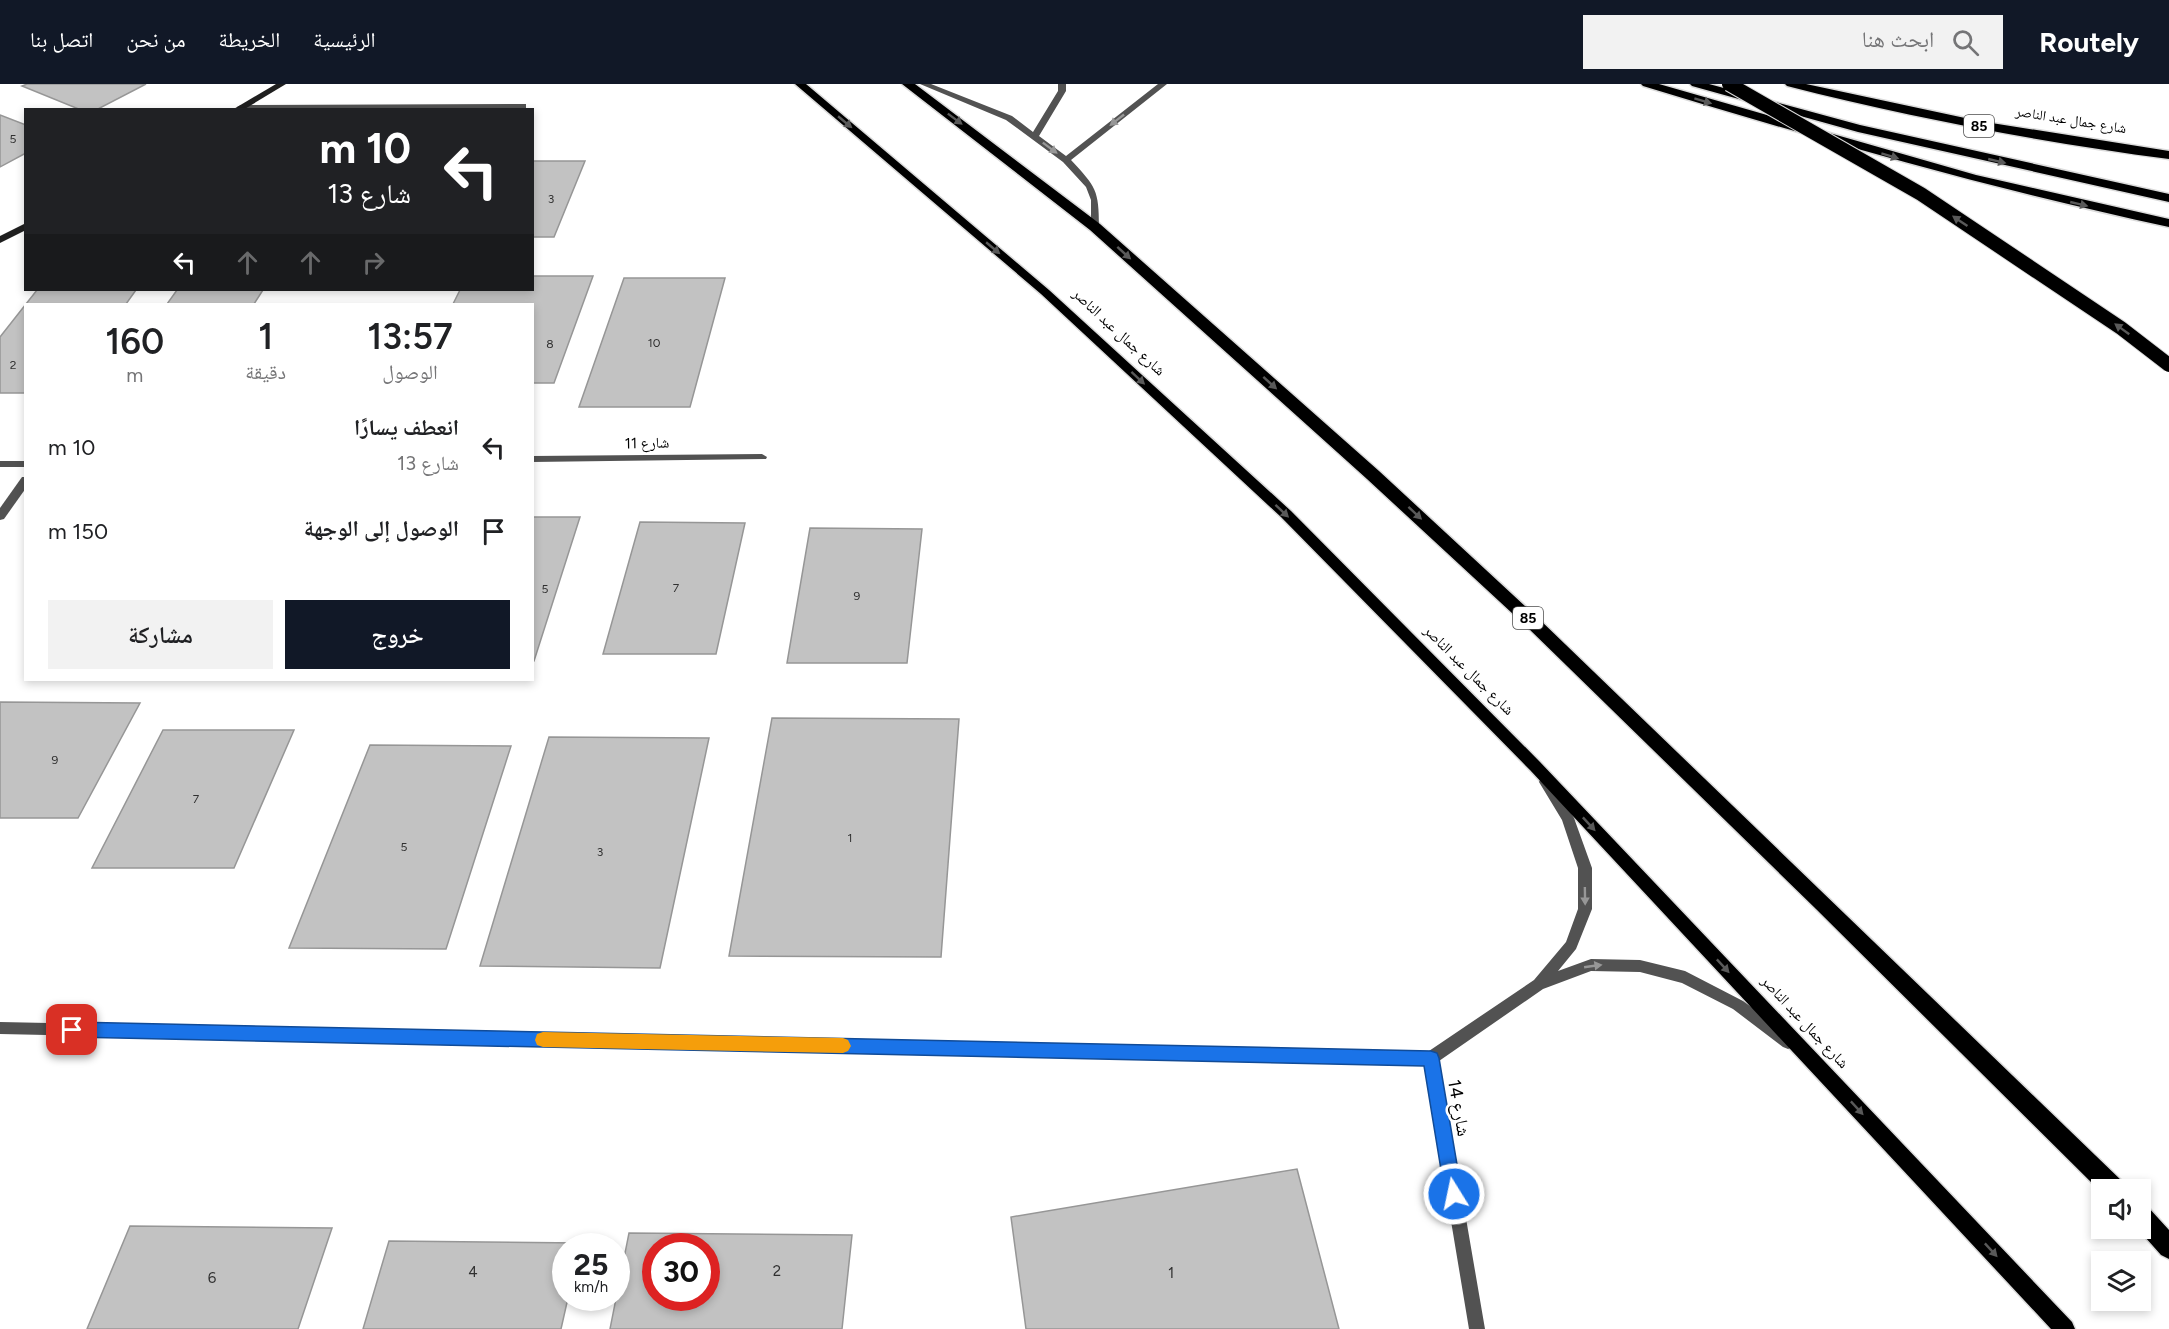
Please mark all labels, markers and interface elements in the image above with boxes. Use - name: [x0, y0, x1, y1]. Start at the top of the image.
- search box: [1583, 15, 2003, 69]
- text: Routely: [2039, 25, 2139, 59]
- text: ابحث هنا: [1862, 26, 1934, 53]
- icon: search: [1949, 26, 1982, 59]
- text: اتصل بنا: [30, 27, 93, 52]
- text: من نحن: [126, 27, 185, 52]
- text: الخريطة: [218, 27, 280, 52]
- text: الرئيسية: [313, 27, 376, 52]
- one-way arrow: [1694, 97, 1712, 106]
- street label: شارع جمال عبد الناصر: [2013, 103, 2128, 138]
- one-way arrow: [947, 113, 962, 125]
- one-way arrow: [1110, 114, 1125, 126]
- one-way arrow: [837, 115, 852, 128]
- road number: 85: [1964, 115, 1994, 137]
- text: 10 m: [319, 123, 411, 174]
- house number: 5: [10, 132, 17, 146]
- icon: left: [432, 132, 510, 210]
- one-way arrow: [1042, 142, 1058, 154]
- one-way arrow: [1881, 152, 1899, 161]
- one-way arrow: [1988, 156, 2006, 166]
- text: شارع 13: [327, 177, 411, 210]
- house number: 3: [548, 192, 554, 206]
- one-way arrow: [2070, 199, 2089, 209]
- one-way arrow: [1952, 215, 1969, 226]
- one-way arrow: [985, 241, 1000, 254]
- icon: left: [168, 246, 201, 279]
- icon: ahead: [231, 246, 264, 279]
- icon: ahead: [294, 246, 327, 279]
- icon: right: [357, 246, 390, 279]
- one-way arrow: [1117, 246, 1132, 260]
- street label: شارع جمال عبد الناصر: [1068, 284, 1169, 380]
- text: 1: [258, 315, 273, 358]
- text: 13:57: [367, 315, 453, 358]
- text: 160: [105, 320, 164, 363]
- one-way arrow: [2115, 323, 2131, 335]
- house number: 10: [648, 336, 661, 350]
- house number: 8: [546, 337, 554, 351]
- house number: 2: [10, 358, 16, 372]
- text: دقيقة: [245, 360, 286, 384]
- text: الوصول: [382, 360, 438, 384]
- text: m: [126, 363, 143, 387]
- one-way arrow: [1131, 371, 1145, 385]
- one-way arrow: [1262, 376, 1277, 389]
- text: انعطف يسارًا: [354, 414, 459, 441]
- icon: left: [477, 431, 510, 464]
- text: 10 m: [48, 434, 95, 461]
- street label: شارع 11: [625, 434, 670, 453]
- text: شارع 13: [397, 451, 459, 475]
- one-way arrow: [1274, 504, 1289, 518]
- one-way arrow: [1407, 506, 1422, 520]
- text: الوصول إلى الوجهة: [304, 515, 459, 542]
- icon: arrive: [477, 515, 510, 548]
- text: 150 m: [48, 518, 108, 545]
- house number: 7: [673, 581, 680, 595]
- house number: 5: [542, 582, 549, 596]
- house number: 9: [854, 589, 861, 603]
- button: مشاركة: [48, 600, 273, 669]
- button: خروج: [285, 600, 510, 669]
- road number: 85: [1513, 607, 1543, 629]
- street label: شارع جمال عبد الناصر: [1419, 621, 1518, 720]
- house number: 9: [52, 753, 59, 767]
- house number: 7: [193, 792, 200, 806]
- one-way arrow: [1582, 817, 1596, 831]
- house number: 1: [848, 831, 852, 845]
- house number: 5: [401, 840, 408, 854]
- house number: 3: [597, 845, 603, 859]
- one-way arrow: [1580, 887, 1590, 906]
- one-way arrow: [1716, 958, 1729, 973]
- one-way arrow: [1584, 962, 1603, 971]
- street label: شارع جمال عبد الناصر: [1756, 971, 1853, 1073]
- pin: [46, 1004, 97, 1055]
- icon: arrive: [55, 1013, 88, 1046]
- street label: شارع 14: [1443, 1078, 1475, 1138]
- one-way arrow: [1850, 1100, 1863, 1115]
- position arrow: [1422, 1162, 1486, 1226]
- map controls: [2091, 1179, 2151, 1311]
- button: sound: [2091, 1179, 2151, 1239]
- speed limit sign: 30: [642, 1233, 720, 1311]
- one-way arrow: [1983, 1243, 1997, 1257]
- text: 25: [574, 1246, 608, 1283]
- button: layers: [2091, 1251, 2151, 1311]
- house number: 2: [773, 1262, 781, 1280]
- house number: 4: [468, 1263, 478, 1281]
- house number: 1: [1168, 1264, 1174, 1282]
- house number: 6: [208, 1269, 217, 1287]
- text: km/h: [574, 1278, 608, 1296]

